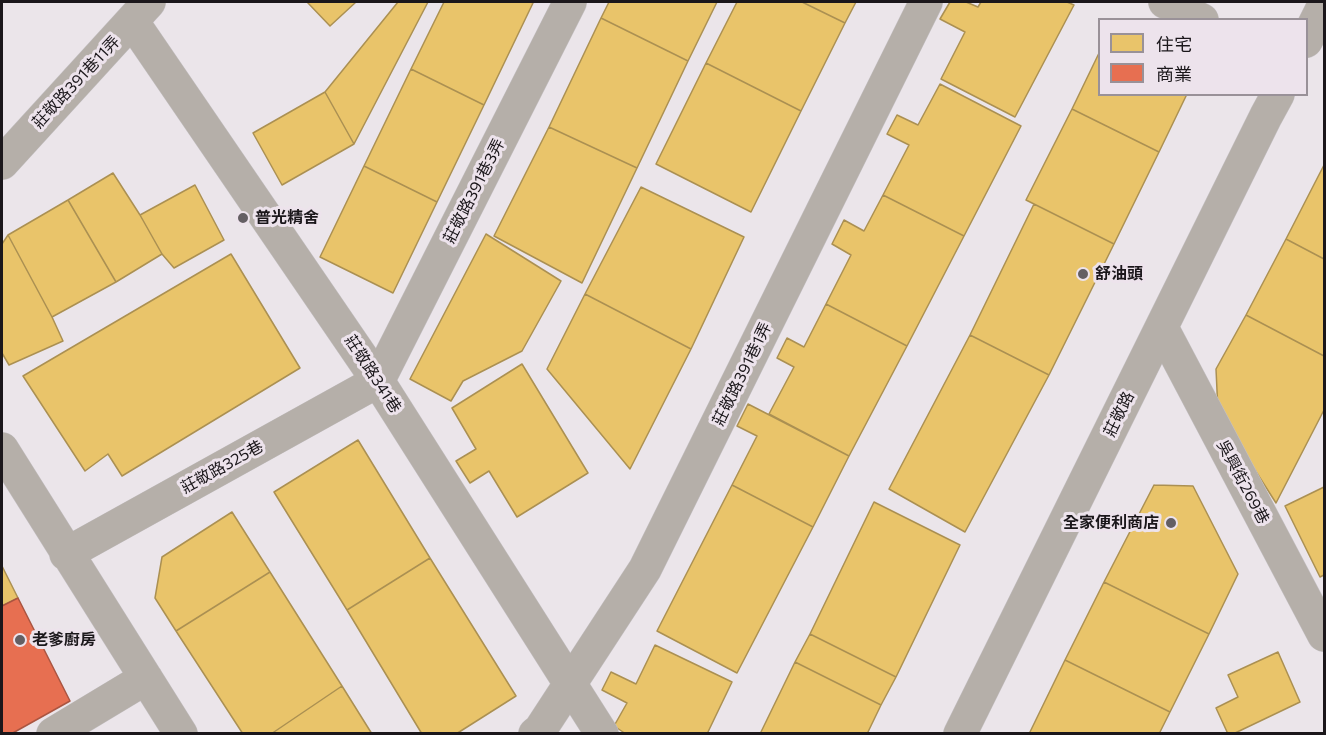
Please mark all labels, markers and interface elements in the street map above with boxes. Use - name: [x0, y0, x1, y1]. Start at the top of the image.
- legend: [1098, 18, 1308, 96]
- street label: 莊敬路391巷11弄: [28, 32, 124, 132]
- text: 住宅: [1156, 33, 1192, 55]
- text: 商業: [1156, 63, 1192, 85]
- street label: 莊敬路391巷3弄: [439, 135, 509, 247]
- place label: 普光精舍: [255, 208, 319, 228]
- marker: 普光精舍: [236, 211, 250, 225]
- place label: 舒油頭: [1095, 264, 1143, 284]
- marker: 舒油頭: [1076, 267, 1090, 281]
- street label: 莊敬路391巷1弄: [709, 319, 775, 429]
- street label: 莊敬路341巷: [341, 331, 405, 417]
- street label: 莊敬路: [1100, 388, 1138, 440]
- street label: 莊敬路325巷: [177, 437, 267, 497]
- street label: 吳興街269巷: [1213, 437, 1273, 527]
- place label: 全家便利商店: [1063, 513, 1159, 533]
- marker: 全家便利商店: [1164, 516, 1178, 530]
- place label: 老爹廚房: [32, 630, 96, 650]
- marker: 老爹廚房: [13, 633, 27, 647]

